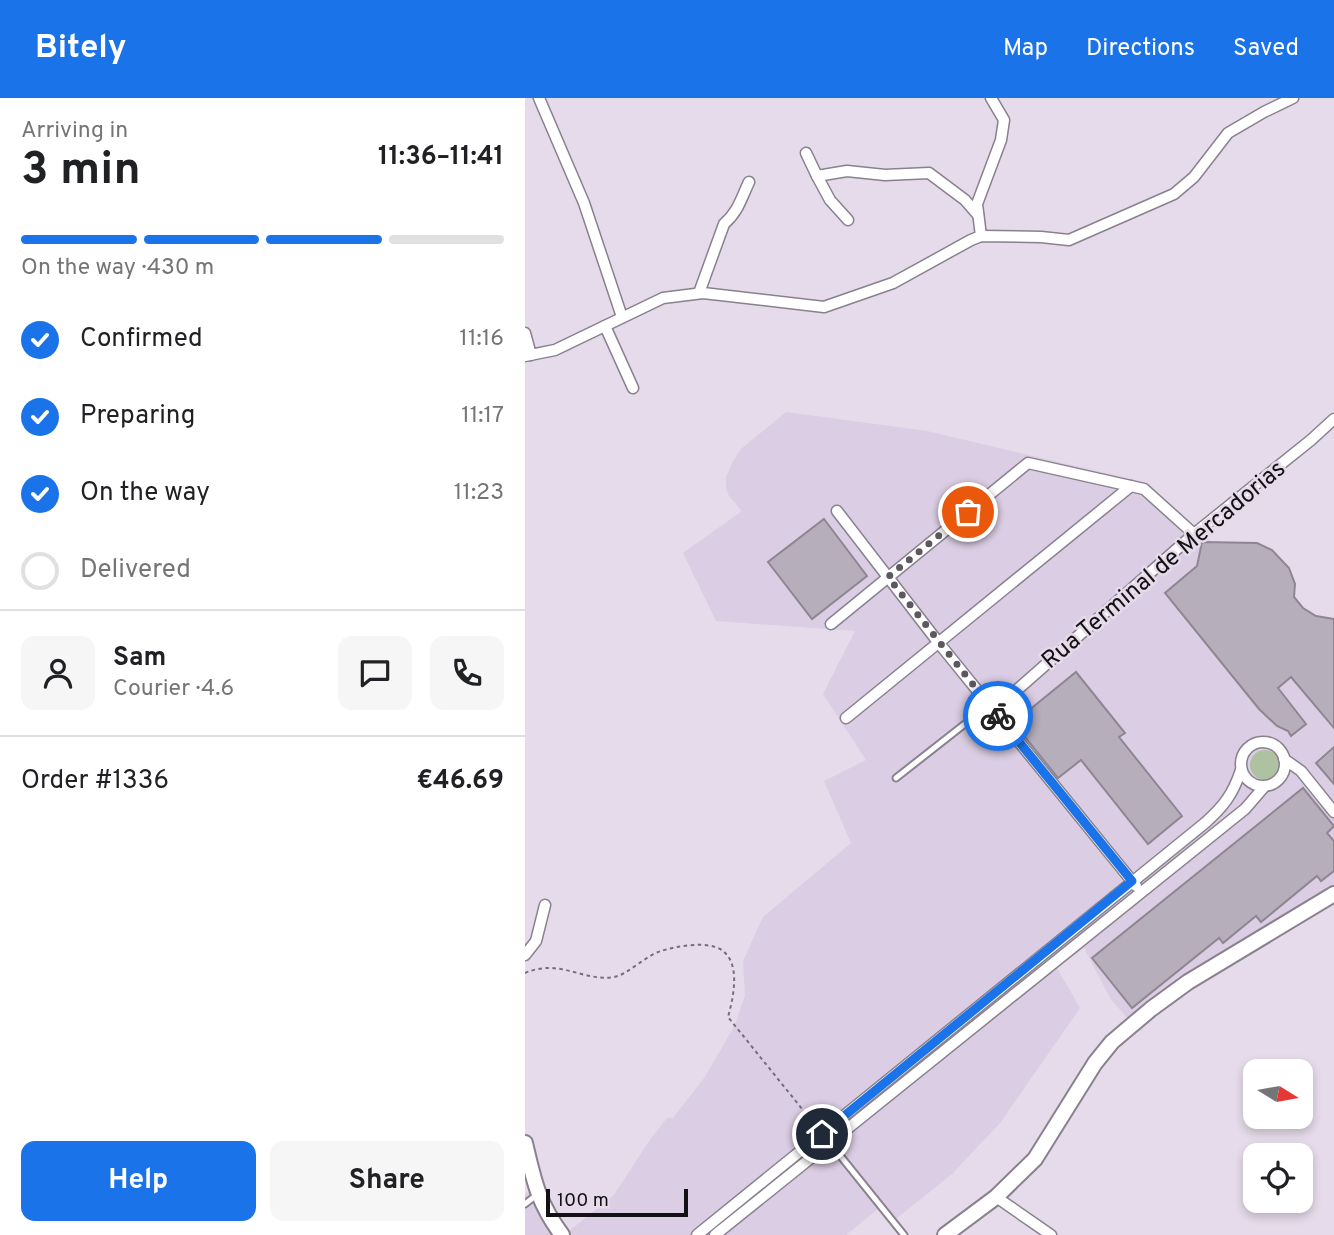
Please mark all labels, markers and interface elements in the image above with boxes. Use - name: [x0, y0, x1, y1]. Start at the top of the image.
- text: Bitely: [35, 28, 127, 70]
- text: Map: [1003, 34, 1048, 64]
- text: Directions: [1086, 34, 1195, 64]
- text: Saved: [1233, 34, 1299, 64]
- text: Arriving in: [21, 117, 128, 146]
- text: 11:36–11:41: [378, 141, 504, 174]
- text: 3 min: [21, 142, 141, 201]
- text: On the way · 430 m: [21, 254, 214, 283]
- icon: check: [21, 321, 59, 359]
- text: Confirmed: [80, 323, 203, 356]
- text: 11:16: [459, 325, 504, 354]
- icon: check: [21, 398, 59, 436]
- text: Preparing: [80, 400, 195, 433]
- text: 11:17: [461, 402, 504, 431]
- street label: Rua Terminal de Mercadorias: [1036, 455, 1292, 676]
- icon: check: [21, 475, 59, 513]
- text: On the way: [80, 477, 210, 510]
- text: 11:23: [454, 479, 504, 508]
- pin: [938, 482, 998, 542]
- icon: bag: [949, 493, 987, 531]
- text: Delivered: [80, 554, 191, 587]
- button: person: [21, 636, 95, 710]
- button: chat: [338, 636, 412, 710]
- button: phone: [430, 636, 504, 710]
- text: Sam: [113, 642, 166, 675]
- text: Courier · 4.6: [113, 675, 234, 704]
- courier: [963, 681, 1033, 751]
- icon: bike: [979, 697, 1017, 735]
- text: Order #1336: [21, 765, 169, 798]
- text: €46.69: [416, 765, 504, 798]
- north arrow: [1243, 1059, 1313, 1129]
- map controls: [1243, 1059, 1313, 1213]
- pin: [792, 1104, 852, 1164]
- icon: home: [803, 1115, 841, 1153]
- button: Help: [21, 1141, 256, 1221]
- button: Share: [270, 1141, 504, 1221]
- button: locate: [1243, 1143, 1313, 1213]
- scale bar: [546, 1186, 688, 1218]
- text: 100 m: [557, 1189, 609, 1213]

